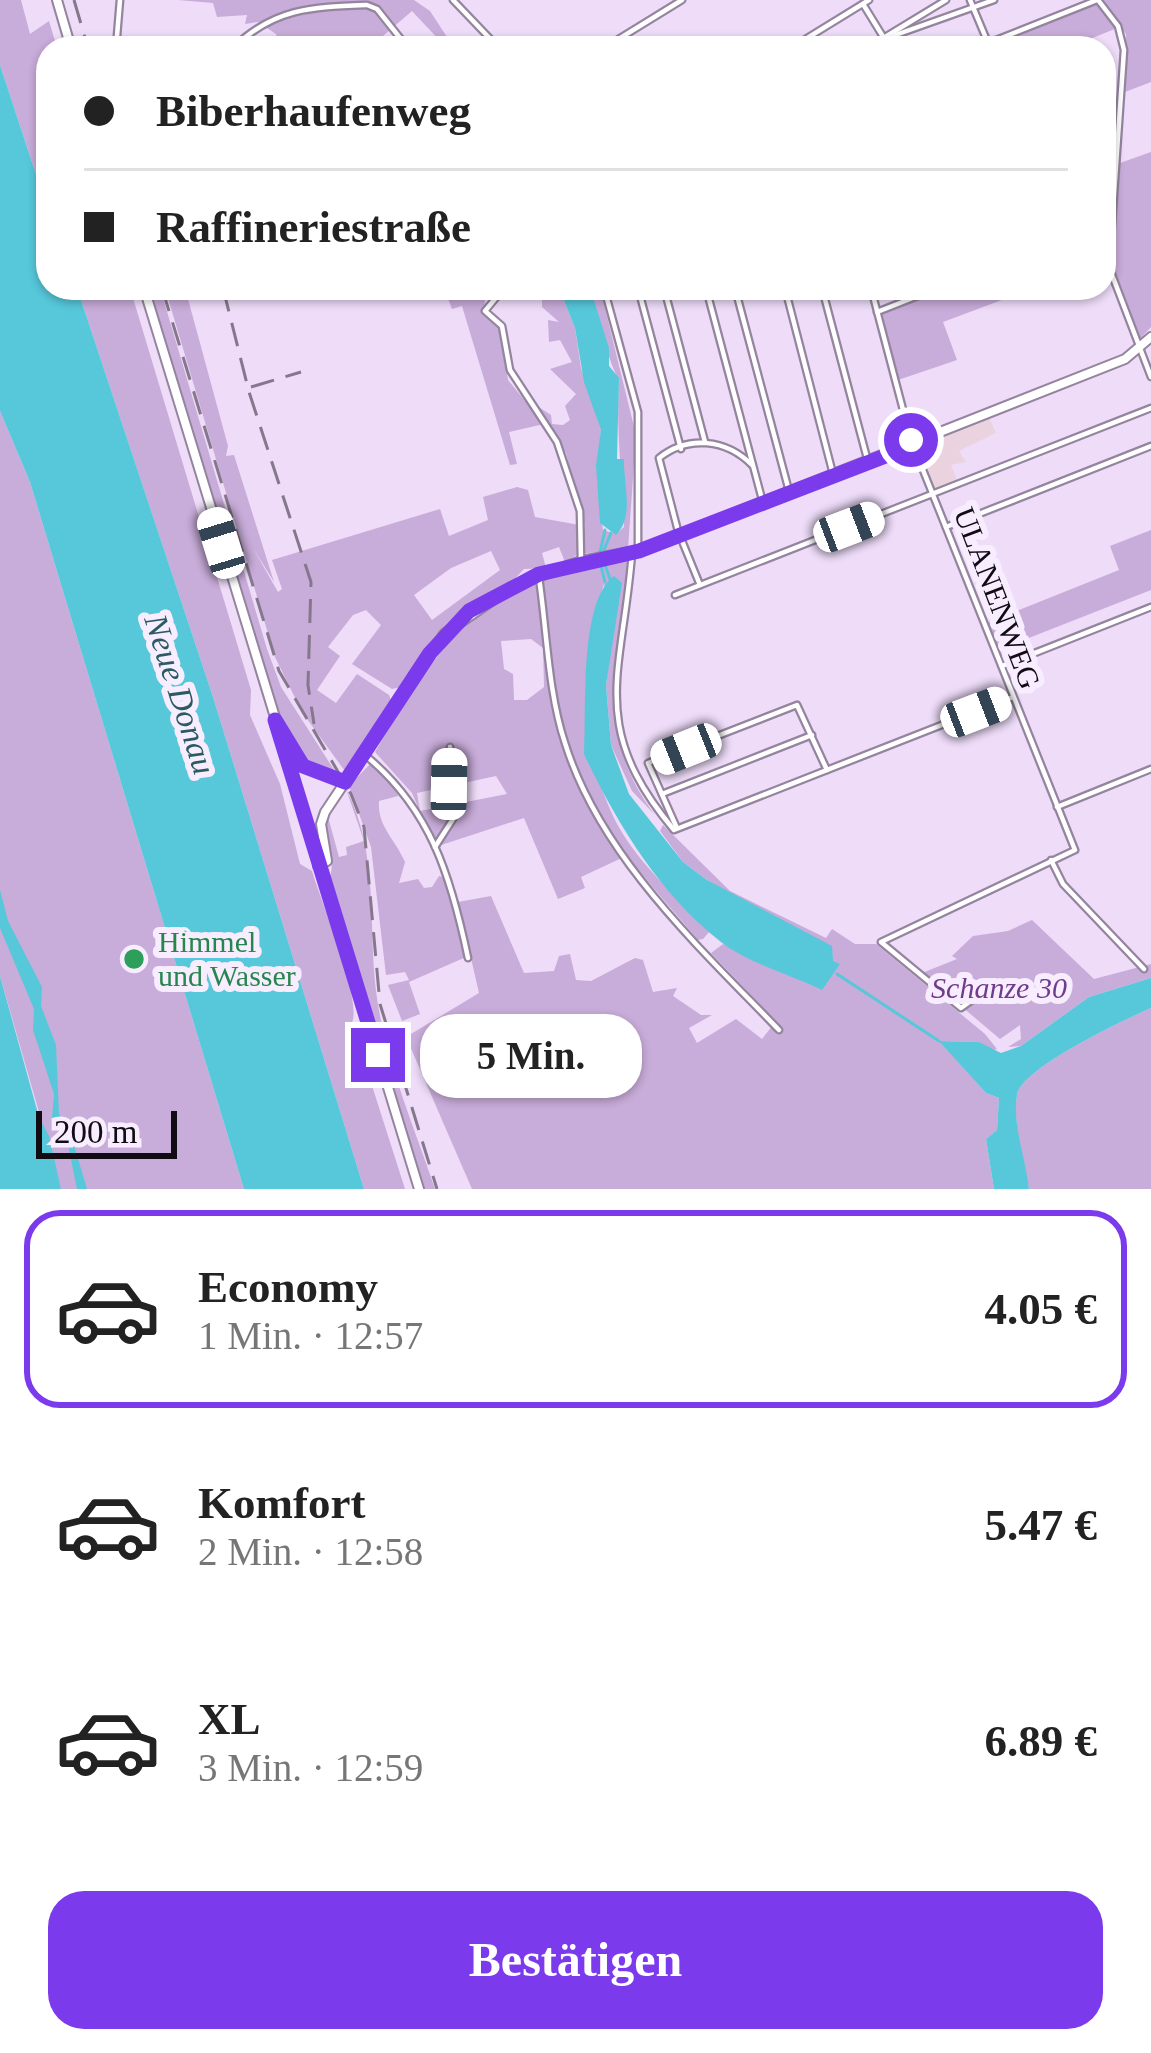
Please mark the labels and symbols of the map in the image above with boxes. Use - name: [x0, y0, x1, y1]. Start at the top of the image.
- route start: [884, 413, 938, 467]
- car: [809, 497, 889, 557]
- street label: ULANENWEG: [948, 502, 1047, 693]
- car: [193, 503, 249, 583]
- water label: Neue Donau: [137, 609, 223, 779]
- car: [936, 682, 1016, 742]
- car: [646, 719, 726, 779]
- car: [430, 748, 468, 820]
- place label: Himmel und Wasser: [158, 925, 296, 992]
- marker: Himmel und Wasser: [121, 946, 147, 972]
- park label: Schanze 30: [931, 971, 1067, 1004]
- callout: 5 Min.: [420, 1013, 642, 1097]
- route end: [351, 1028, 405, 1082]
- scale bar: [36, 1105, 177, 1158]

